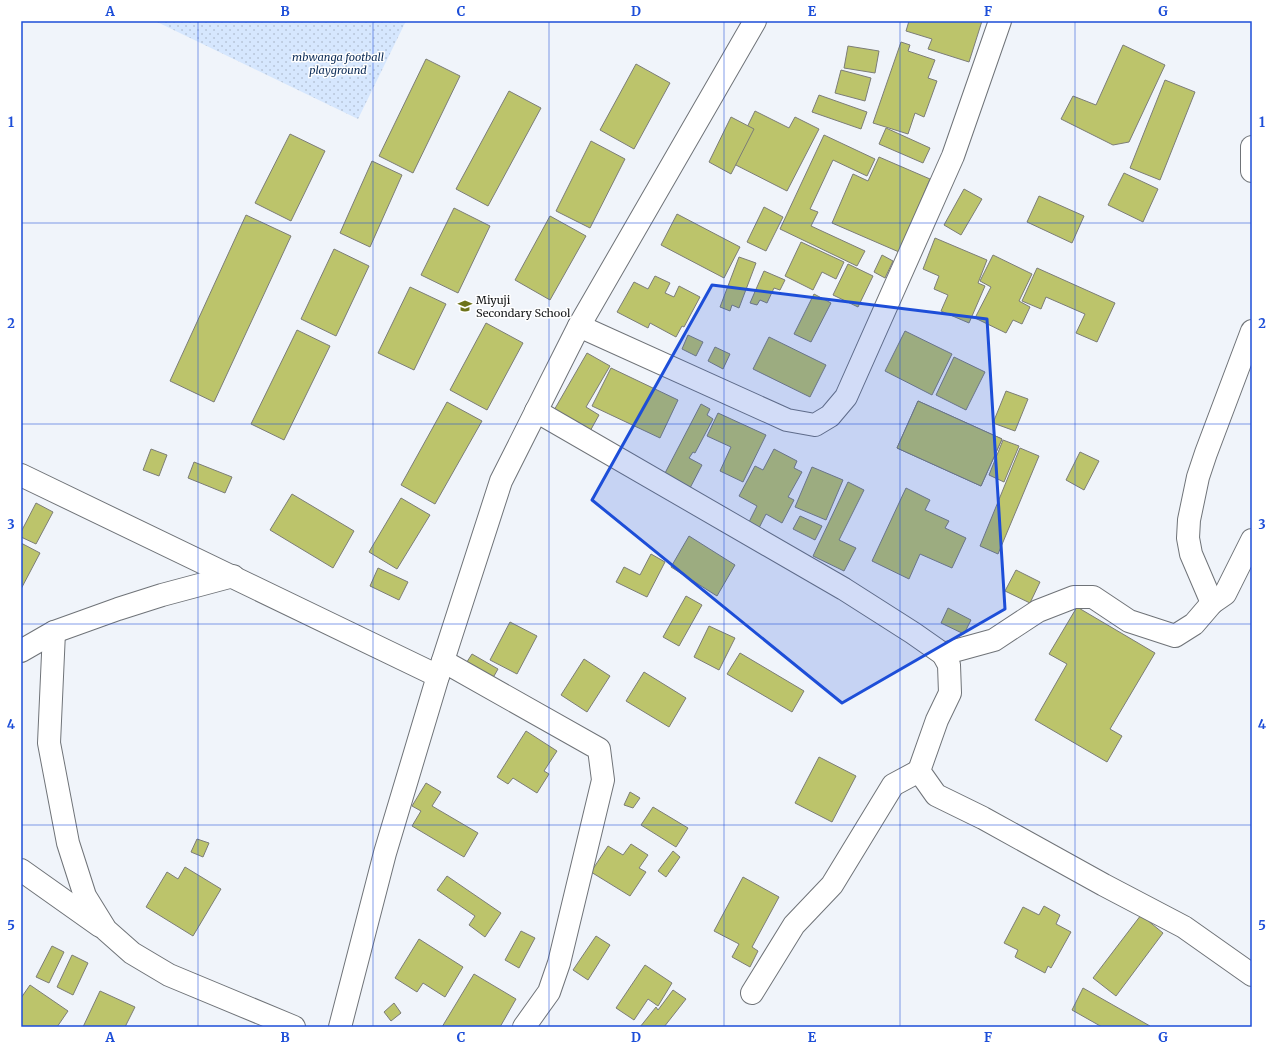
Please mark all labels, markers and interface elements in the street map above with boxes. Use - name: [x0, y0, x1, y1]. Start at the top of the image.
- text: A: [104, 3, 115, 20]
- text: B: [280, 3, 290, 20]
- text: C: [457, 3, 466, 20]
- text: D: [631, 3, 641, 20]
- text: E: [808, 3, 817, 20]
- text: F: [984, 3, 992, 20]
- text: G: [1158, 3, 1168, 20]
- park label: mbwanga football playground: [292, 50, 384, 77]
- text: 1: [8, 114, 14, 131]
- text: 1: [1259, 114, 1265, 131]
- place label: Miyuji Secondary School: [476, 293, 571, 320]
- school or university icon: Miyuji Secondary School: [457, 298, 473, 314]
- text: 2: [7, 315, 15, 332]
- text: 2: [1258, 315, 1266, 332]
- text: 3: [7, 516, 15, 533]
- text: 3: [1258, 516, 1266, 533]
- text: 4: [7, 716, 16, 733]
- text: 4: [1258, 716, 1267, 733]
- text: 5: [7, 917, 15, 934]
- text: 5: [1258, 917, 1266, 934]
- text: A: [104, 1029, 115, 1046]
- text: B: [280, 1029, 290, 1046]
- text: C: [457, 1029, 466, 1046]
- text: D: [631, 1029, 641, 1046]
- text: E: [808, 1029, 817, 1046]
- text: F: [984, 1029, 992, 1046]
- text: G: [1158, 1029, 1168, 1046]

